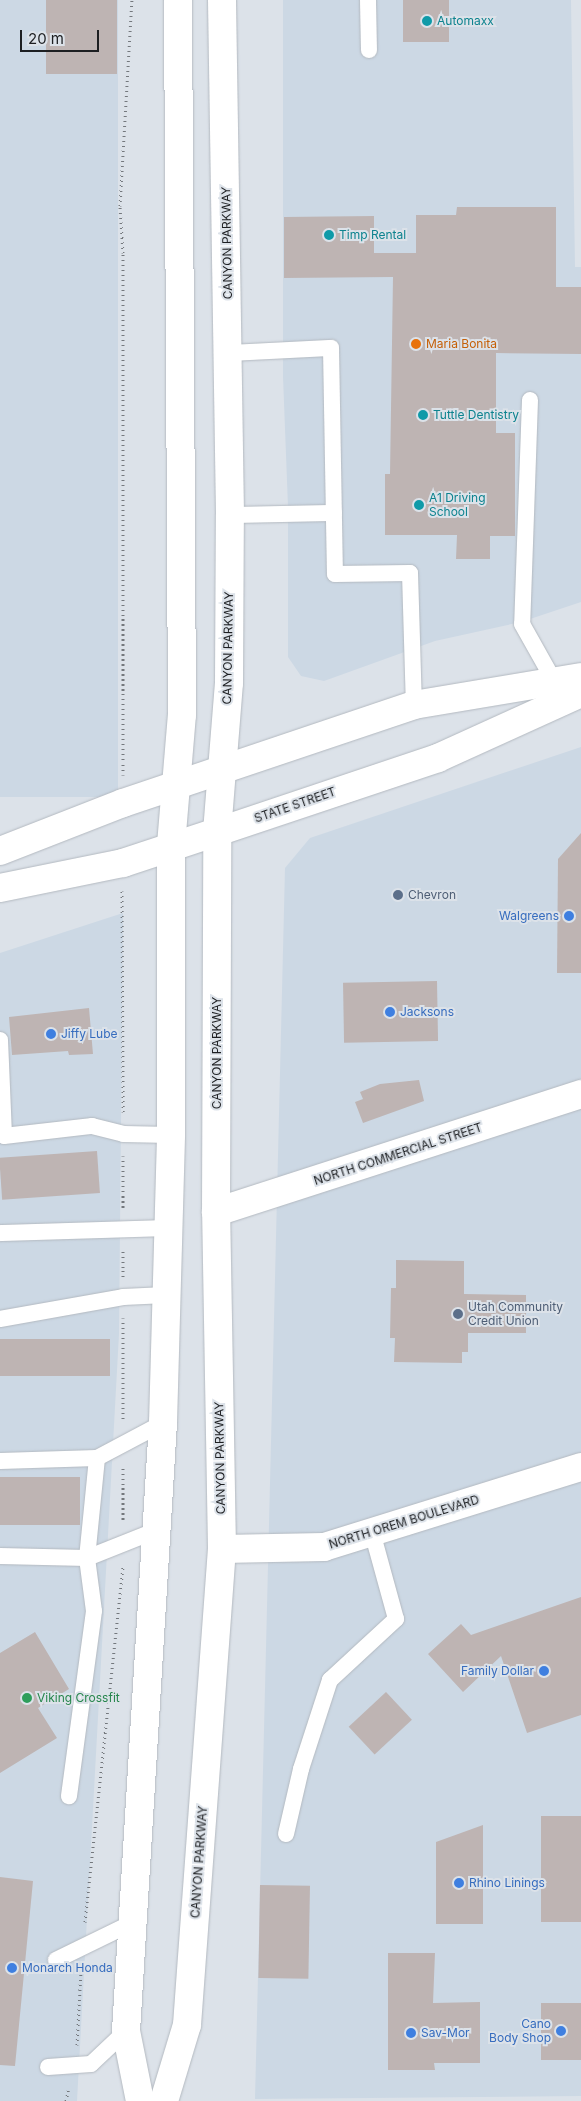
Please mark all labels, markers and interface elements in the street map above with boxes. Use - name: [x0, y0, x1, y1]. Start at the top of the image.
- place label: Automaxx: [437, 14, 494, 28]
- marker: Automaxx: [421, 15, 433, 27]
- scale bar: [22, 20, 101, 52]
- text: 20 m: [28, 29, 64, 48]
- street label: CANYON PARKWAY: [219, 187, 235, 299]
- place label: Timp Rental: [339, 228, 406, 242]
- marker: Timp Rental: [323, 229, 335, 241]
- place label: Maria Bonita: [426, 337, 497, 351]
- marker: Maria Bonita: [410, 338, 422, 350]
- place label: Tuttle Dentistry: [433, 408, 519, 422]
- marker: Tuttle Dentistry: [417, 409, 429, 421]
- place label: A1 Driving School: [429, 491, 486, 519]
- marker: A1 Driving School: [413, 499, 425, 511]
- street label: CANYON PARKWAY: [220, 592, 236, 704]
- street label: STATE STREET: [252, 784, 338, 826]
- place label: Chevron: [408, 888, 456, 902]
- marker: Chevron: [392, 889, 404, 901]
- place label: Walgreens: [499, 909, 559, 923]
- marker: Walgreens: [563, 910, 575, 922]
- street label: CANYON PARKWAY: [210, 997, 224, 1109]
- place label: Jacksons: [400, 1005, 454, 1019]
- marker: Jacksons: [384, 1006, 396, 1018]
- place label: Jiffy Lube: [61, 1027, 118, 1041]
- marker: Jiffy Lube: [45, 1028, 57, 1040]
- street label: NORTH COMMERCIAL STREET: [312, 1120, 484, 1188]
- place label: Utah Community Credit Union: [468, 1300, 563, 1328]
- marker: Utah Community Credit Union: [452, 1308, 464, 1320]
- street label: CANYON PARKWAY: [212, 1402, 228, 1514]
- street label: NORTH OREM BOULEVARD: [327, 1492, 481, 1552]
- place label: Family Dollar: [461, 1664, 534, 1678]
- marker: Family Dollar: [538, 1665, 550, 1677]
- place label: Viking Crossfit: [37, 1691, 120, 1705]
- marker: Viking Crossfit: [21, 1692, 33, 1704]
- street label: CANYON PARKWAY: [188, 1805, 210, 1919]
- place label: Rhino Linings: [469, 1876, 545, 1890]
- marker: Rhino Linings: [453, 1877, 465, 1889]
- place label: Monarch Honda: [22, 1961, 113, 1975]
- marker: Monarch Honda: [6, 1962, 18, 1974]
- place label: Cano Body Shop: [489, 2017, 551, 2045]
- marker: Cano Body Shop: [555, 2025, 567, 2037]
- place label: Sav-Mor: [421, 2026, 470, 2040]
- marker: Sav-Mor: [405, 2027, 417, 2039]

